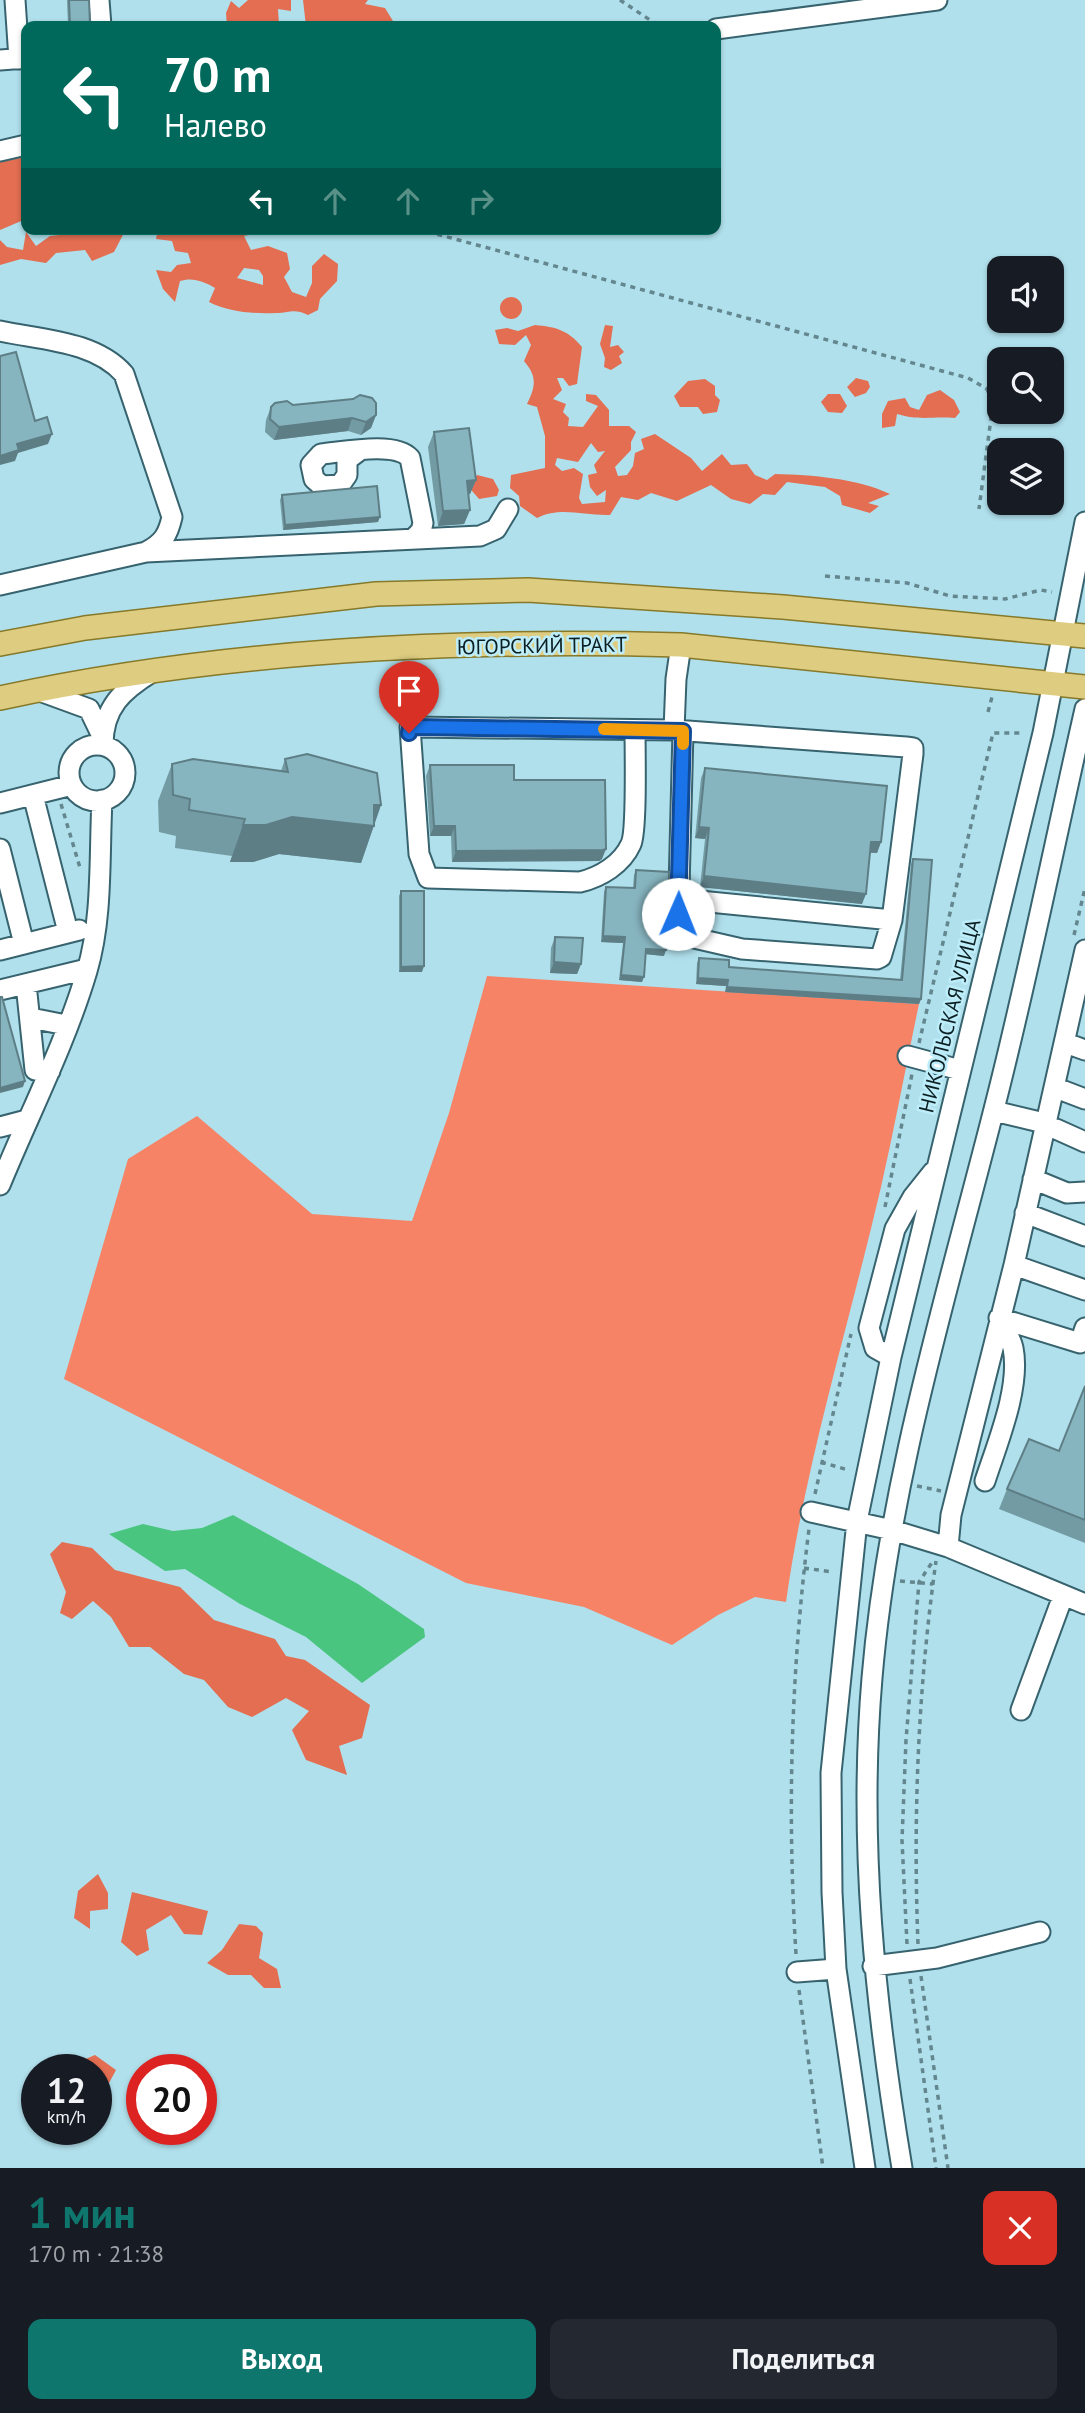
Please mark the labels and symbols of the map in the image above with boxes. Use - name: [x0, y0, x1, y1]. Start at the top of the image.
- street label: ЮГОРСКИЙ ТРАКТ: [457, 631, 628, 660]
- pin: [379, 661, 439, 733]
- position arrow: [641, 877, 715, 951]
- street label: НИКОЛЬСКАЯ УЛИЦА: [912, 916, 987, 1115]
- speed limit sign: 20: [126, 2054, 217, 2145]

